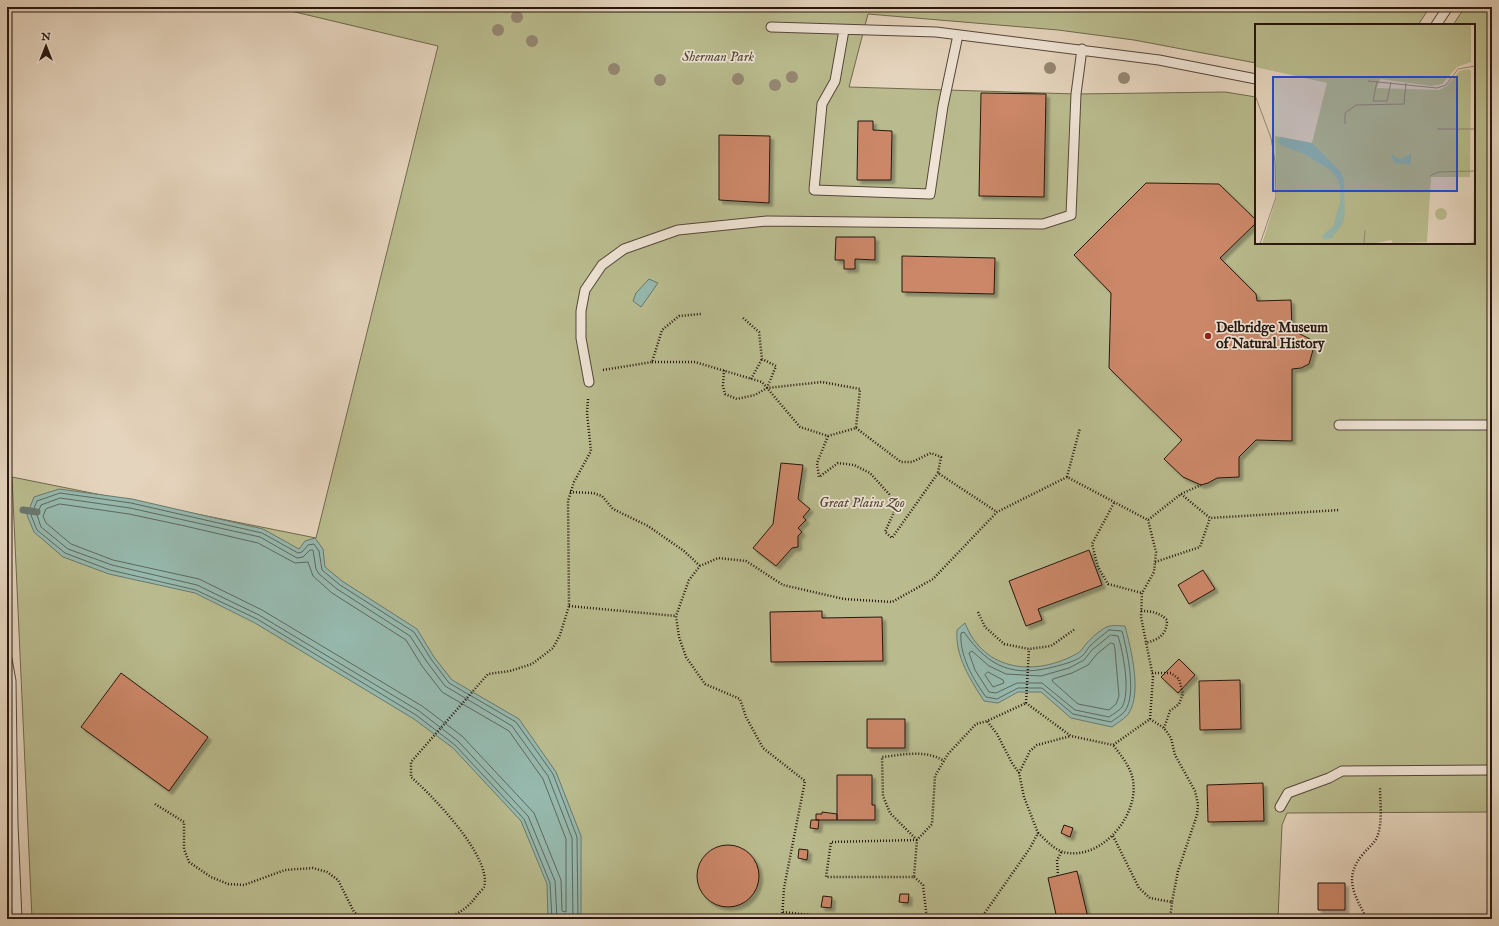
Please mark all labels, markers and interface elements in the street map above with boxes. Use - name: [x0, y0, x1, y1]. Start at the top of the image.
- inset map: [1255, 24, 1475, 244]
- north arrow: [26, 26, 66, 66]
- text: N: [40, 30, 51, 44]
- park label: Sherman Park: [682, 48, 754, 66]
- place label: Delbridge Museum of Natural History: [1216, 319, 1328, 353]
- marker: Delbridge Museum of Natural History: [1203, 331, 1213, 341]
- park label: Great Plains Zoo: [819, 494, 905, 513]

